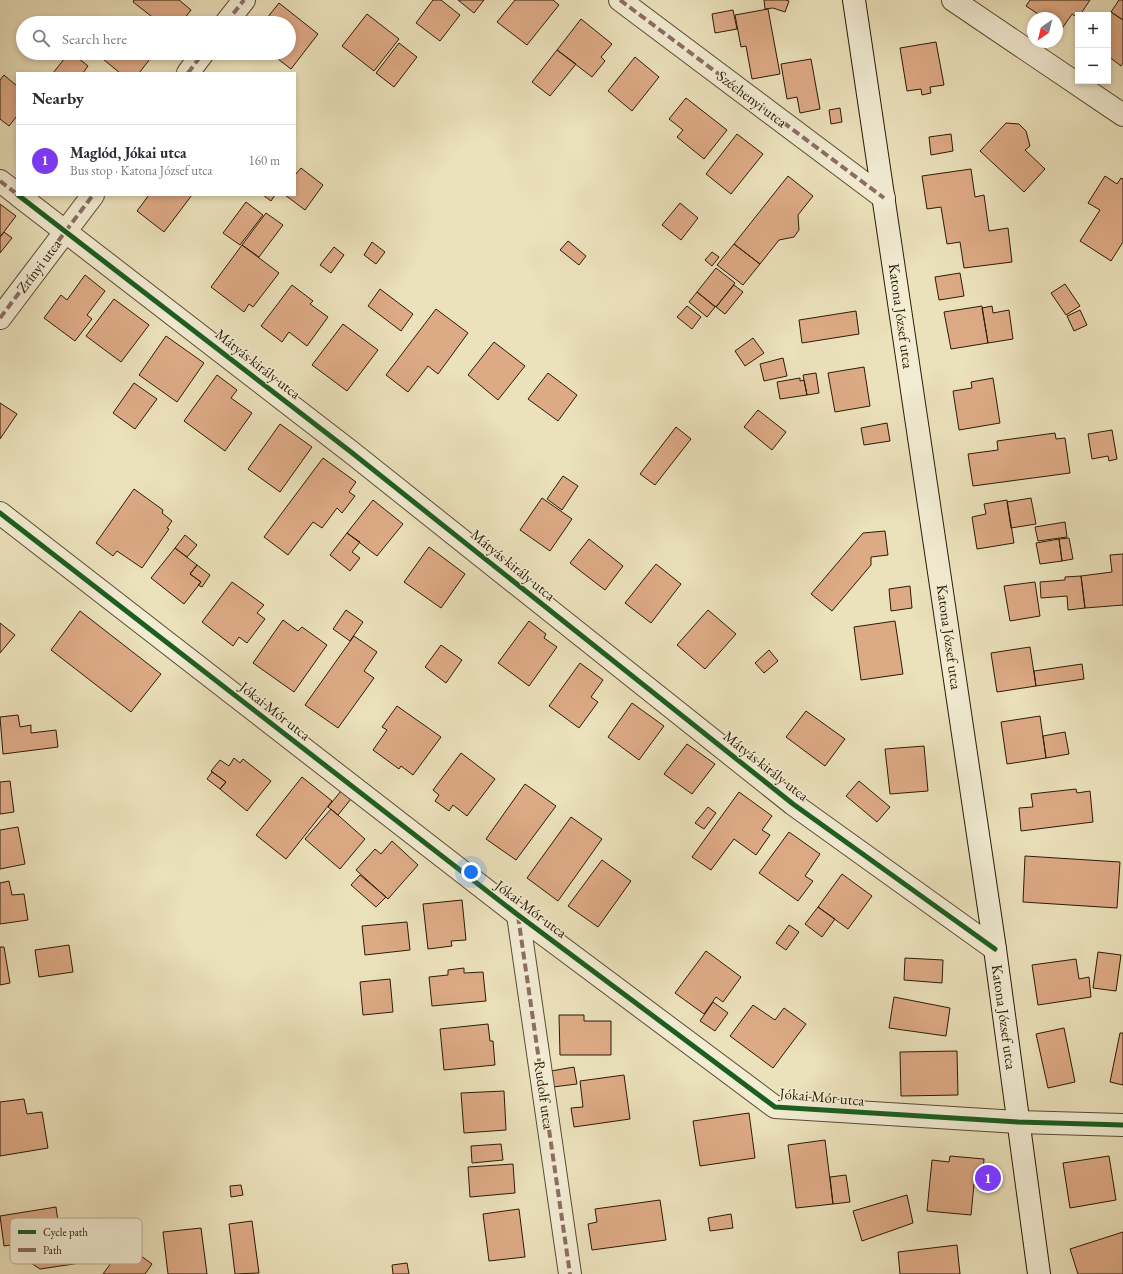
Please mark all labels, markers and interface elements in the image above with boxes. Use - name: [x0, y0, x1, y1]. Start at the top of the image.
- north arrow: [1027, 12, 1063, 48]
- map controls: [1075, 12, 1111, 84]
- button: +: [1075, 12, 1111, 48]
- search box: [16, 16, 296, 60]
- icon: search: [30, 27, 52, 49]
- text: Search here: [62, 29, 127, 48]
- button: −: [1075, 48, 1111, 84]
- street label: Széchenyi utca: [713, 66, 791, 131]
- text: Nearby: [32, 87, 84, 109]
- text: Maglód, Jókai utca: [70, 143, 186, 162]
- text: 1: [42, 152, 48, 169]
- text: 160 m: [249, 152, 280, 169]
- text: Bus stop · Katona József utca: [70, 162, 213, 179]
- street label: Zrínyi utca: [12, 235, 65, 296]
- street label: Katona József utca: [885, 262, 918, 370]
- street label: Mátyás király utca: [212, 324, 305, 403]
- street label: Mátyás király utca: [467, 525, 559, 605]
- street label: Katona József utca: [933, 583, 966, 691]
- street label: Jókai Mór utca: [234, 676, 315, 744]
- street label: Mátyás király utca: [720, 726, 813, 805]
- your location: [461, 862, 481, 882]
- street label: Jókai Mór utca: [490, 874, 571, 942]
- street label: Katona József utca: [988, 963, 1021, 1071]
- street label: Rudolf utca: [530, 1059, 559, 1131]
- street label: Jókai Mór utca: [777, 1083, 865, 1110]
- pin: 1: [975, 1163, 1001, 1193]
- legend: [10, 1218, 142, 1264]
- text: Cycle path: [43, 1225, 88, 1239]
- text: Path: [43, 1243, 62, 1257]

